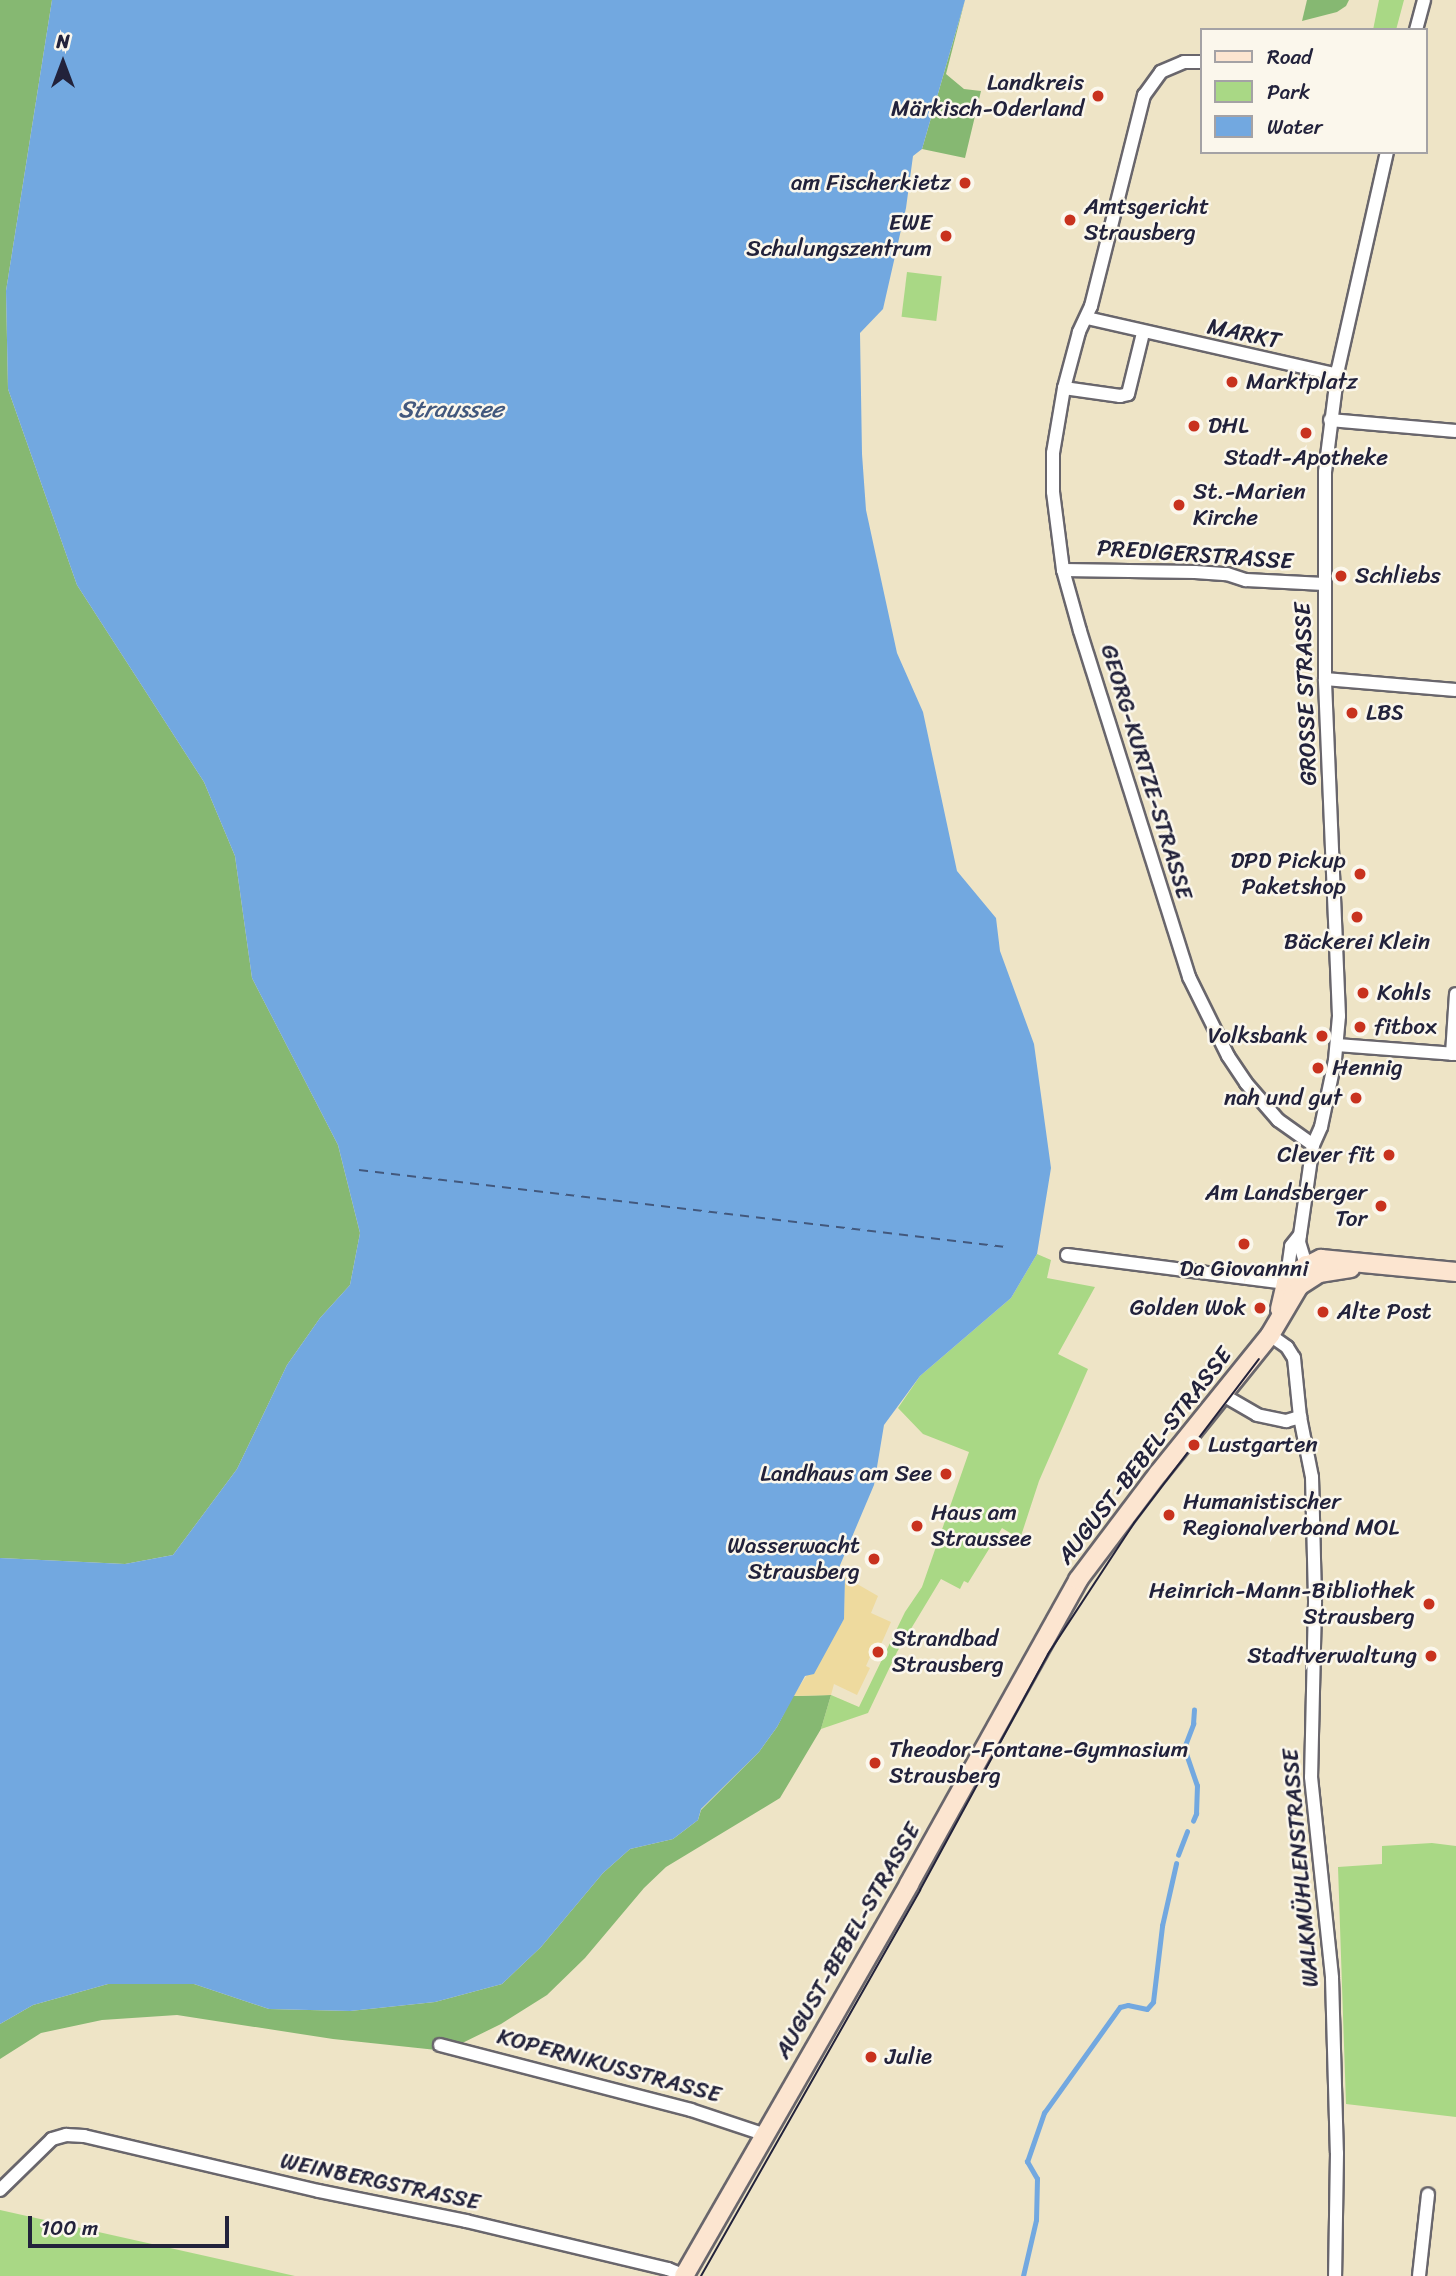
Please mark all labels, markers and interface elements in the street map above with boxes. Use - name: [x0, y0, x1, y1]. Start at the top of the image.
- text: N: [56, 25, 70, 58]
- north arrow: [28, 28, 98, 98]
- legend: [1200, 28, 1428, 154]
- text: Road: [1267, 38, 1312, 76]
- place label: Landkreis Märkisch-Oderland: [891, 69, 1084, 123]
- text: Park: [1267, 73, 1310, 111]
- marker: Landkreis Märkisch-Oderland: [1090, 88, 1106, 104]
- text: Water: [1267, 108, 1322, 146]
- place label: am Fischerkietz: [791, 169, 951, 197]
- marker: am Fischerkietz: [957, 175, 973, 191]
- place label: Amtsgericht Strausberg: [1084, 193, 1209, 247]
- place label: EWE Schulungszentrum: [746, 209, 932, 263]
- marker: Amtsgericht Strausberg: [1062, 212, 1078, 228]
- marker: EWE Schulungszentrum: [938, 228, 954, 244]
- street label: MARKT: [1205, 313, 1283, 355]
- place label: Marktplatz: [1246, 368, 1358, 396]
- marker: Marktplatz: [1224, 374, 1240, 390]
- water label: Straussee: [398, 396, 504, 424]
- place label: DHL: [1208, 412, 1249, 440]
- marker: DHL: [1186, 418, 1202, 434]
- marker: Stadt-Apotheke: [1298, 425, 1314, 441]
- place label: Stadt-Apotheke: [1224, 444, 1388, 472]
- place label: St.-Marien Kirche: [1193, 478, 1306, 532]
- marker: St.-Marien Kirche: [1171, 497, 1187, 513]
- street label: PREDIGERSTRASSE: [1096, 534, 1294, 576]
- place label: Schliebs: [1355, 562, 1441, 590]
- marker: Schliebs: [1333, 568, 1349, 584]
- street label: GROSSE STRASSE: [1289, 601, 1323, 787]
- street label: GEORG-KURTZE-STRASSE: [1094, 641, 1198, 903]
- place label: LBS: [1366, 699, 1404, 727]
- marker: LBS: [1344, 705, 1360, 721]
- place label: DPD Pickup Paketshop: [1231, 847, 1346, 901]
- marker: DPD Pickup Paketshop: [1352, 866, 1368, 882]
- marker: Bäckerei Klein: [1349, 909, 1365, 925]
- place label: Bäckerei Klein: [1284, 928, 1430, 956]
- place label: Kohls: [1377, 979, 1431, 1007]
- marker: Kohls: [1355, 985, 1371, 1001]
- place label: fitbox: [1374, 1013, 1437, 1041]
- marker: fitbox: [1352, 1019, 1368, 1035]
- place label: Volksbank: [1208, 1022, 1308, 1050]
- marker: Volksbank: [1314, 1028, 1330, 1044]
- place label: Hennig: [1332, 1054, 1403, 1082]
- marker: Hennig: [1310, 1060, 1326, 1076]
- place label: nah und gut: [1223, 1084, 1342, 1112]
- marker: nah und gut: [1348, 1090, 1364, 1106]
- place label: Clever fit: [1277, 1141, 1375, 1169]
- marker: Clever fit: [1381, 1147, 1397, 1163]
- place label: Am Landsberger Tor: [1206, 1179, 1367, 1233]
- marker: Am Landsberger Tor: [1373, 1198, 1389, 1214]
- marker: Da Giovannni: [1236, 1236, 1252, 1252]
- place label: Da Giovannni: [1179, 1255, 1309, 1283]
- place label: Golden Wok: [1129, 1294, 1246, 1322]
- place label: Alte Post: [1337, 1298, 1433, 1326]
- marker: Golden Wok: [1252, 1300, 1268, 1316]
- marker: Alte Post: [1315, 1304, 1331, 1320]
- street label: AUGUST-BEBEL-STRASSE: [1052, 1342, 1238, 1570]
- place label: Lustgarten: [1208, 1431, 1318, 1459]
- marker: Lustgarten: [1186, 1437, 1202, 1453]
- place label: Landhaus am See: [760, 1460, 932, 1488]
- marker: Landhaus am See: [938, 1466, 954, 1482]
- place label: Humanistischer Regionalverband MOL: [1183, 1488, 1399, 1542]
- place label: Haus am Straussee: [931, 1499, 1032, 1553]
- marker: Humanistischer Regionalverband MOL: [1161, 1507, 1177, 1523]
- marker: Haus am Straussee: [909, 1518, 925, 1534]
- place label: Wasserwacht Strausberg: [727, 1532, 860, 1586]
- marker: Wasserwacht Strausberg: [866, 1551, 882, 1567]
- place label: Heinrich-Mann-Bibliothek Strausberg: [1149, 1577, 1415, 1631]
- marker: Heinrich-Mann-Bibliothek Strausberg: [1421, 1596, 1437, 1612]
- place label: Strandbad Strausberg: [892, 1625, 1004, 1679]
- place label: Stadtverwaltung: [1247, 1642, 1417, 1670]
- marker: Strandbad Strausberg: [870, 1644, 886, 1660]
- marker: Stadtverwaltung: [1423, 1648, 1439, 1664]
- place label: Theodor-Fontane-Gymnasium Strausberg: [889, 1736, 1188, 1790]
- street label: WALKMÜHLENSTRASSE: [1277, 1748, 1325, 1988]
- marker: Theodor-Fontane-Gymnasium Strausberg: [867, 1755, 883, 1771]
- street label: AUGUST-BEBEL-STRASSE: [769, 1818, 927, 2064]
- street label: KOPERNIKUSSTRASSE: [494, 2023, 724, 2109]
- place label: Julie: [885, 2043, 932, 2071]
- marker: Julie: [863, 2049, 879, 2065]
- street label: WEINBERGSTRASSE: [278, 2147, 482, 2217]
- scale bar: [32, 2202, 233, 2246]
- text: 100 m: [41, 2209, 98, 2247]

